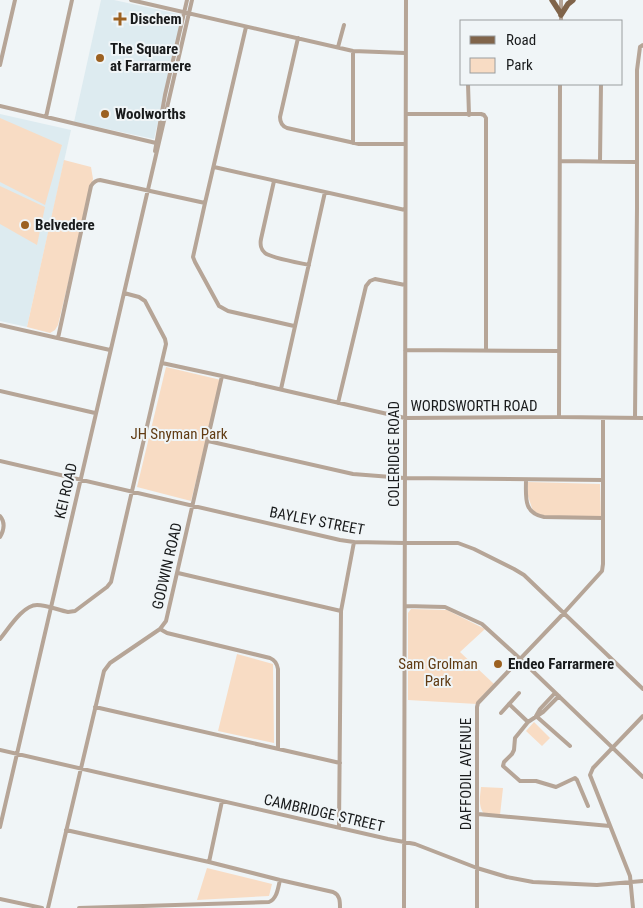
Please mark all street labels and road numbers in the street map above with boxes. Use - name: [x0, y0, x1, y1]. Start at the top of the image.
- street label: WORDSWORTH ROAD: [410, 397, 538, 415]
- street label: COLERIDGE ROAD: [385, 401, 403, 507]
- street label: KEI ROAD: [51, 461, 81, 521]
- street label: BAYLEY STREET: [268, 503, 366, 539]
- street label: GODWIN ROAD: [148, 521, 186, 611]
- street label: DAFFODIL AVENUE: [457, 718, 475, 830]
- street label: CAMBRIDGE STREET: [262, 790, 386, 836]

